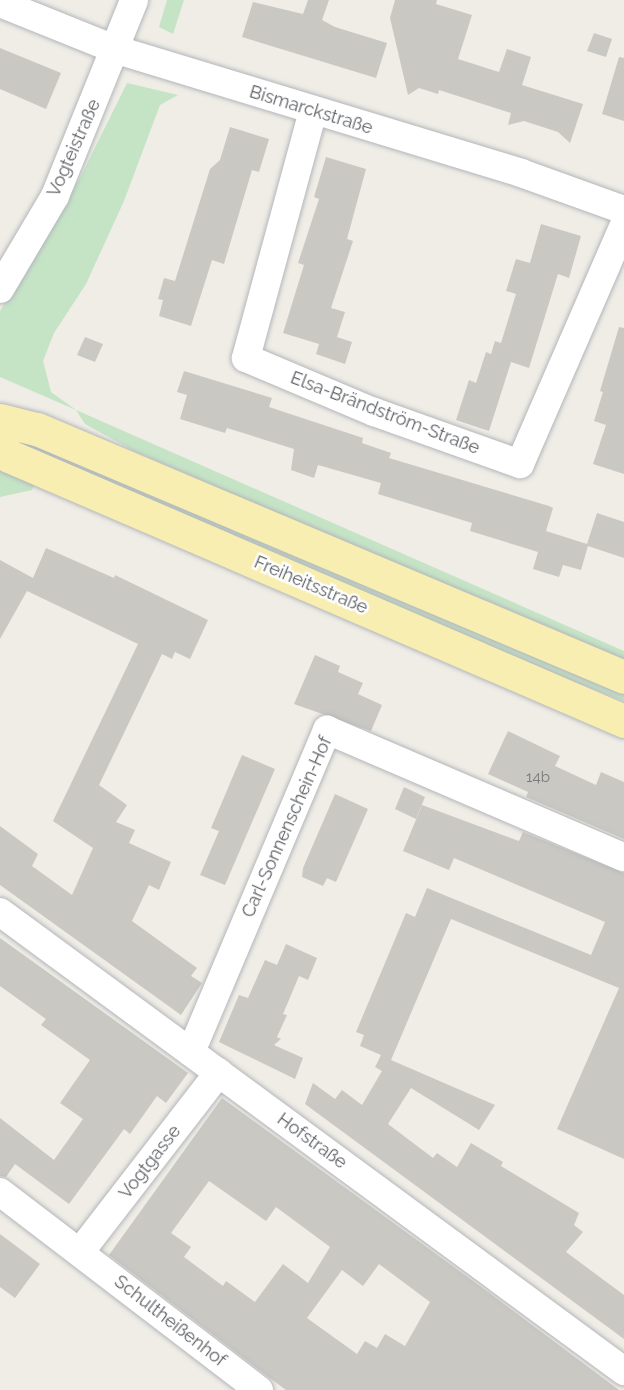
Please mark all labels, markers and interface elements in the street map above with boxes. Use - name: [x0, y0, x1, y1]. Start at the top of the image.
- street label: Bismarckstraße: [247, 81, 375, 139]
- street label: Vogteistraße: [43, 96, 105, 200]
- street label: Elsa-Brändström-Straße: [287, 367, 483, 459]
- street label: Freiheitsstraße: [251, 551, 371, 619]
- street label: Carl-Sonnenschein-Hof: [237, 733, 337, 921]
- house number: 14b: [526, 769, 550, 787]
- street label: Hofstraße: [273, 1108, 351, 1174]
- street label: Vogtgasse: [115, 1121, 185, 1203]
- street label: Schultheißenhof: [110, 1271, 230, 1371]

